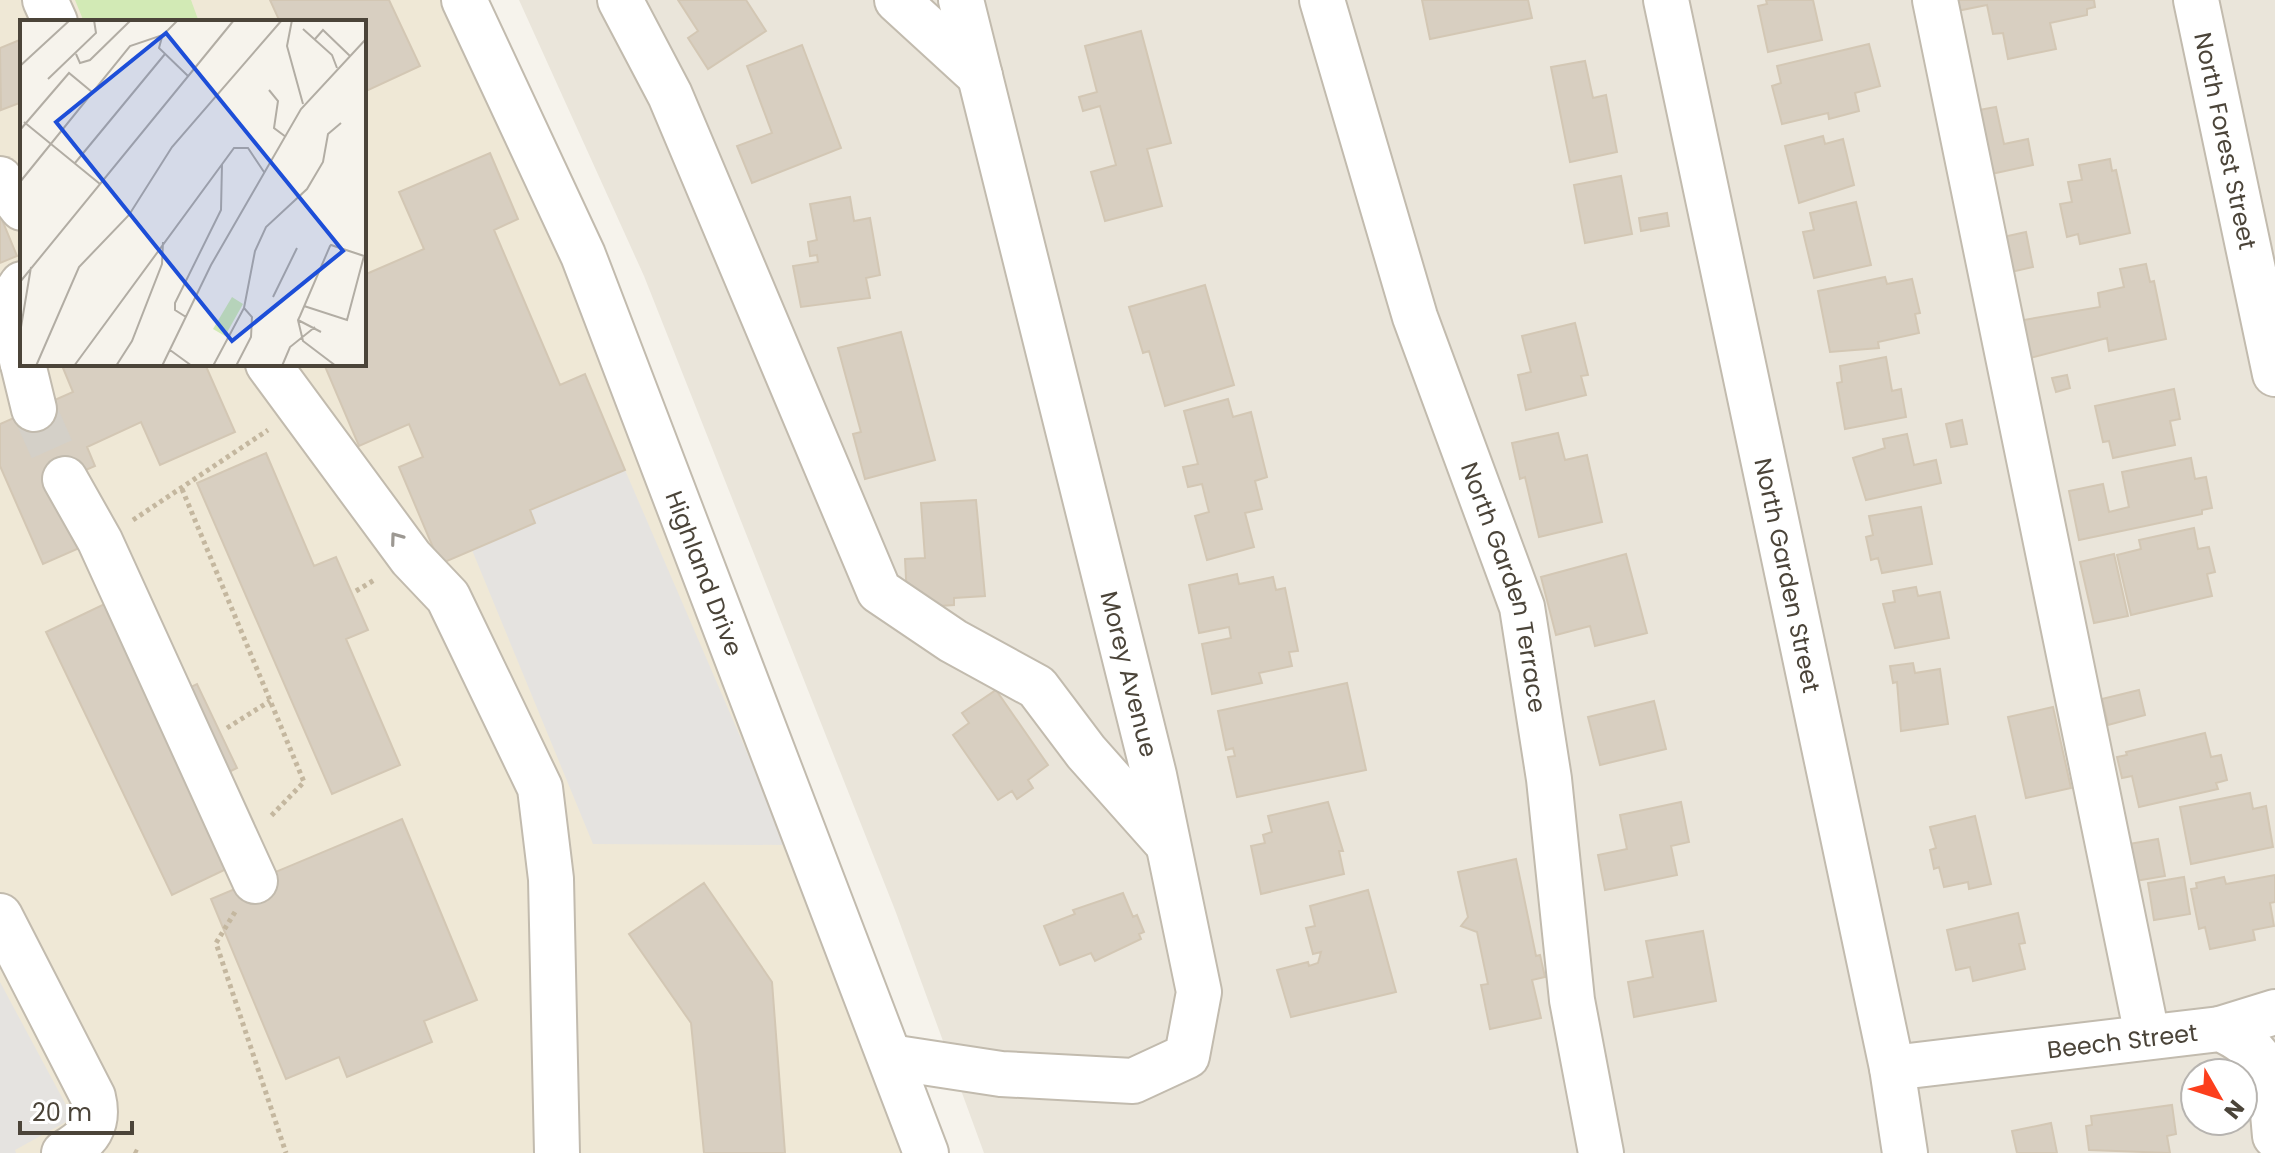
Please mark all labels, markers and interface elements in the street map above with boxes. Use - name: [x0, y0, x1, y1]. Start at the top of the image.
- inset map: [20, 20, 366, 366]
- street label: North Forest Street: [2187, 29, 2265, 252]
- street label: North Garden Street: [1747, 455, 1829, 696]
- street label: North Garden Terrace: [1453, 457, 1555, 715]
- street label: Highland Drive: [658, 486, 751, 661]
- one-way arrow: [392, 533, 406, 547]
- street label: Morey Avenue: [1092, 588, 1166, 760]
- street label: Beech Street: [2045, 1015, 2199, 1066]
- north arrow: [2179, 1057, 2259, 1137]
- scale bar: [20, 1085, 132, 1135]
- text: N: [2217, 1093, 2251, 1125]
- text: 20 m: [32, 1096, 92, 1129]

